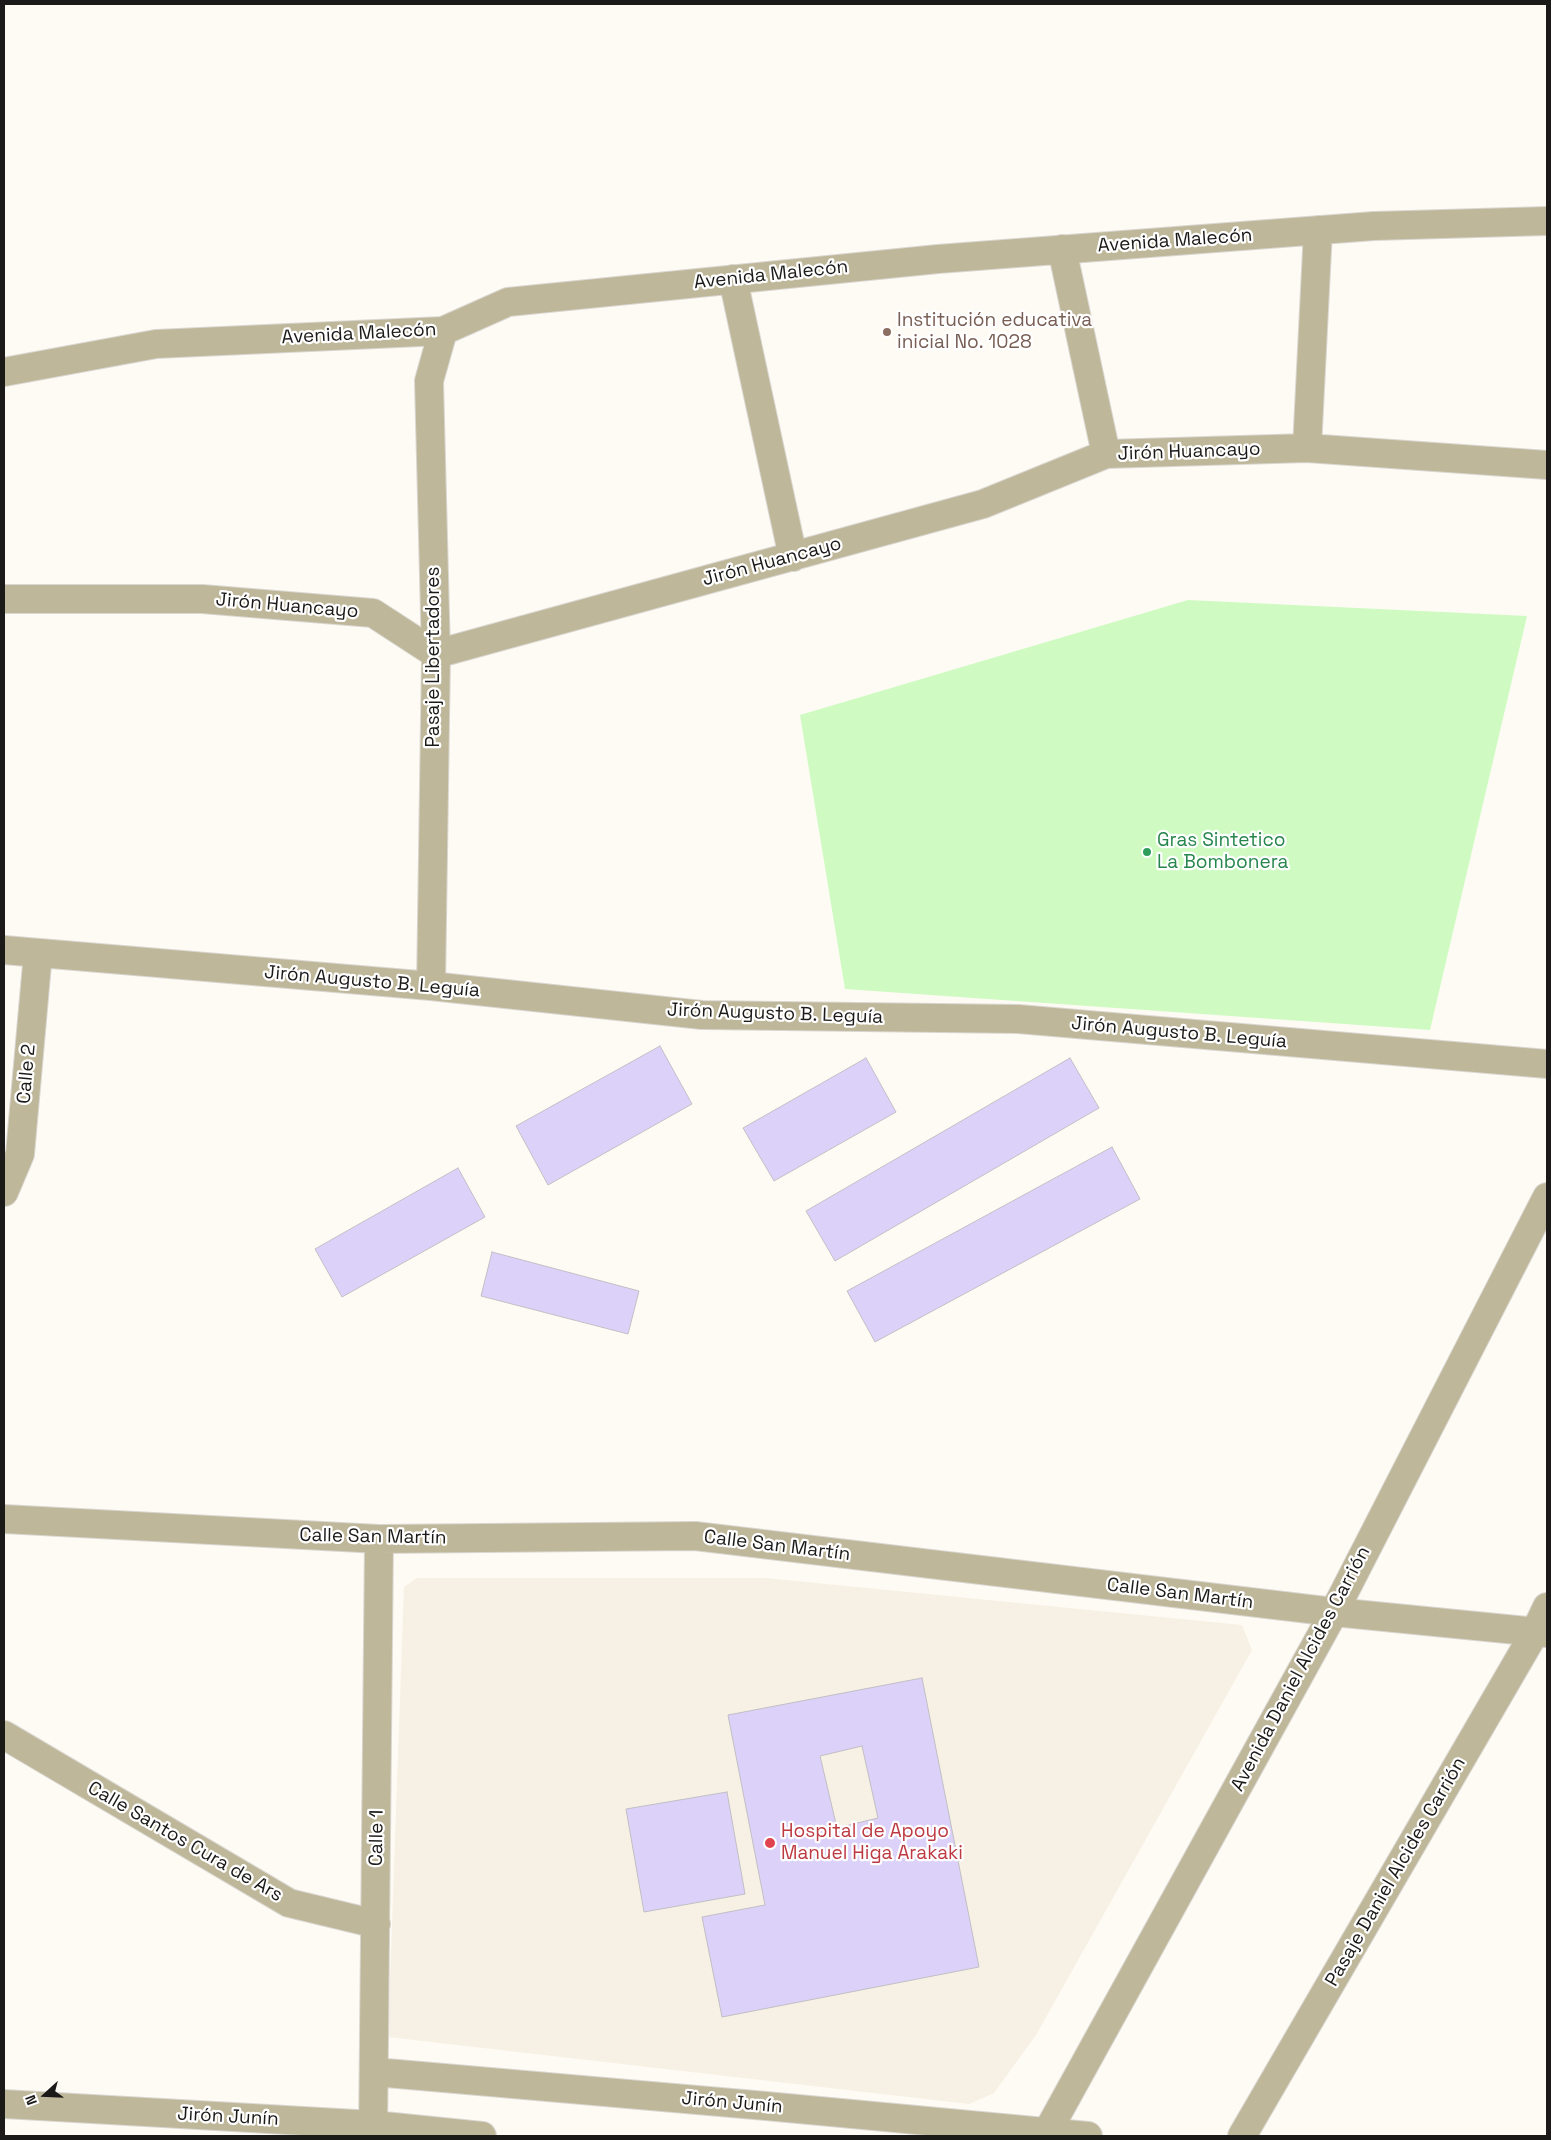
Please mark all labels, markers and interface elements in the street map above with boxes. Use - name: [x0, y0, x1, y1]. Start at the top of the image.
- street label: Avenida Malecón: [1097, 224, 1253, 258]
- street label: Avenida Malecón: [693, 256, 849, 294]
- place label: Institución educativa inicial No. 1028: [897, 310, 1092, 354]
- street label: Avenida Malecón: [281, 319, 437, 349]
- marker: Institución educativa inicial No. 1028: [881, 326, 893, 338]
- street label: Jirón Huancayo: [1117, 438, 1261, 466]
- street label: Jirón Huancayo: [700, 532, 844, 592]
- street label: Pasaje Libertadores: [423, 567, 445, 747]
- street label: Jirón Huancayo: [215, 588, 359, 624]
- place label: Gras Sintetico La Bombonera: [1157, 830, 1288, 874]
- marker: Gras Sintetico La Bombonera: [1141, 846, 1153, 858]
- street label: Jirón Augusto B. Leguía: [263, 961, 481, 1003]
- street label: Jirón Augusto B. Leguía: [666, 999, 884, 1029]
- street label: Jirón Augusto B. Leguía: [1070, 1012, 1288, 1054]
- street label: Calle 2: [13, 1043, 41, 1105]
- street label: Calle San Martín: [299, 1524, 447, 1550]
- street label: Calle San Martín: [703, 1526, 851, 1566]
- street label: Avenida Daniel Alcides Carrión: [1227, 1543, 1375, 1795]
- street label: Calle San Martín: [1106, 1574, 1254, 1614]
- street label: Pasaje Daniel Alcides Carrión: [1321, 1753, 1471, 1991]
- street label: Calle Santos Cura de Ars: [83, 1777, 287, 1907]
- street label: Calle 1: [365, 1810, 389, 1866]
- place label: Hospital de Apoyo Manuel Higa Arakaki: [781, 1821, 963, 1865]
- marker: Hospital de Apoyo Manuel Higa Arakaki: [763, 1836, 777, 1850]
- north arrow: [20, 2070, 70, 2120]
- street label: Jirón Junín: [680, 2087, 784, 2119]
- text: N: [21, 2093, 41, 2108]
- street label: Jirón Junín: [177, 2103, 279, 2131]

